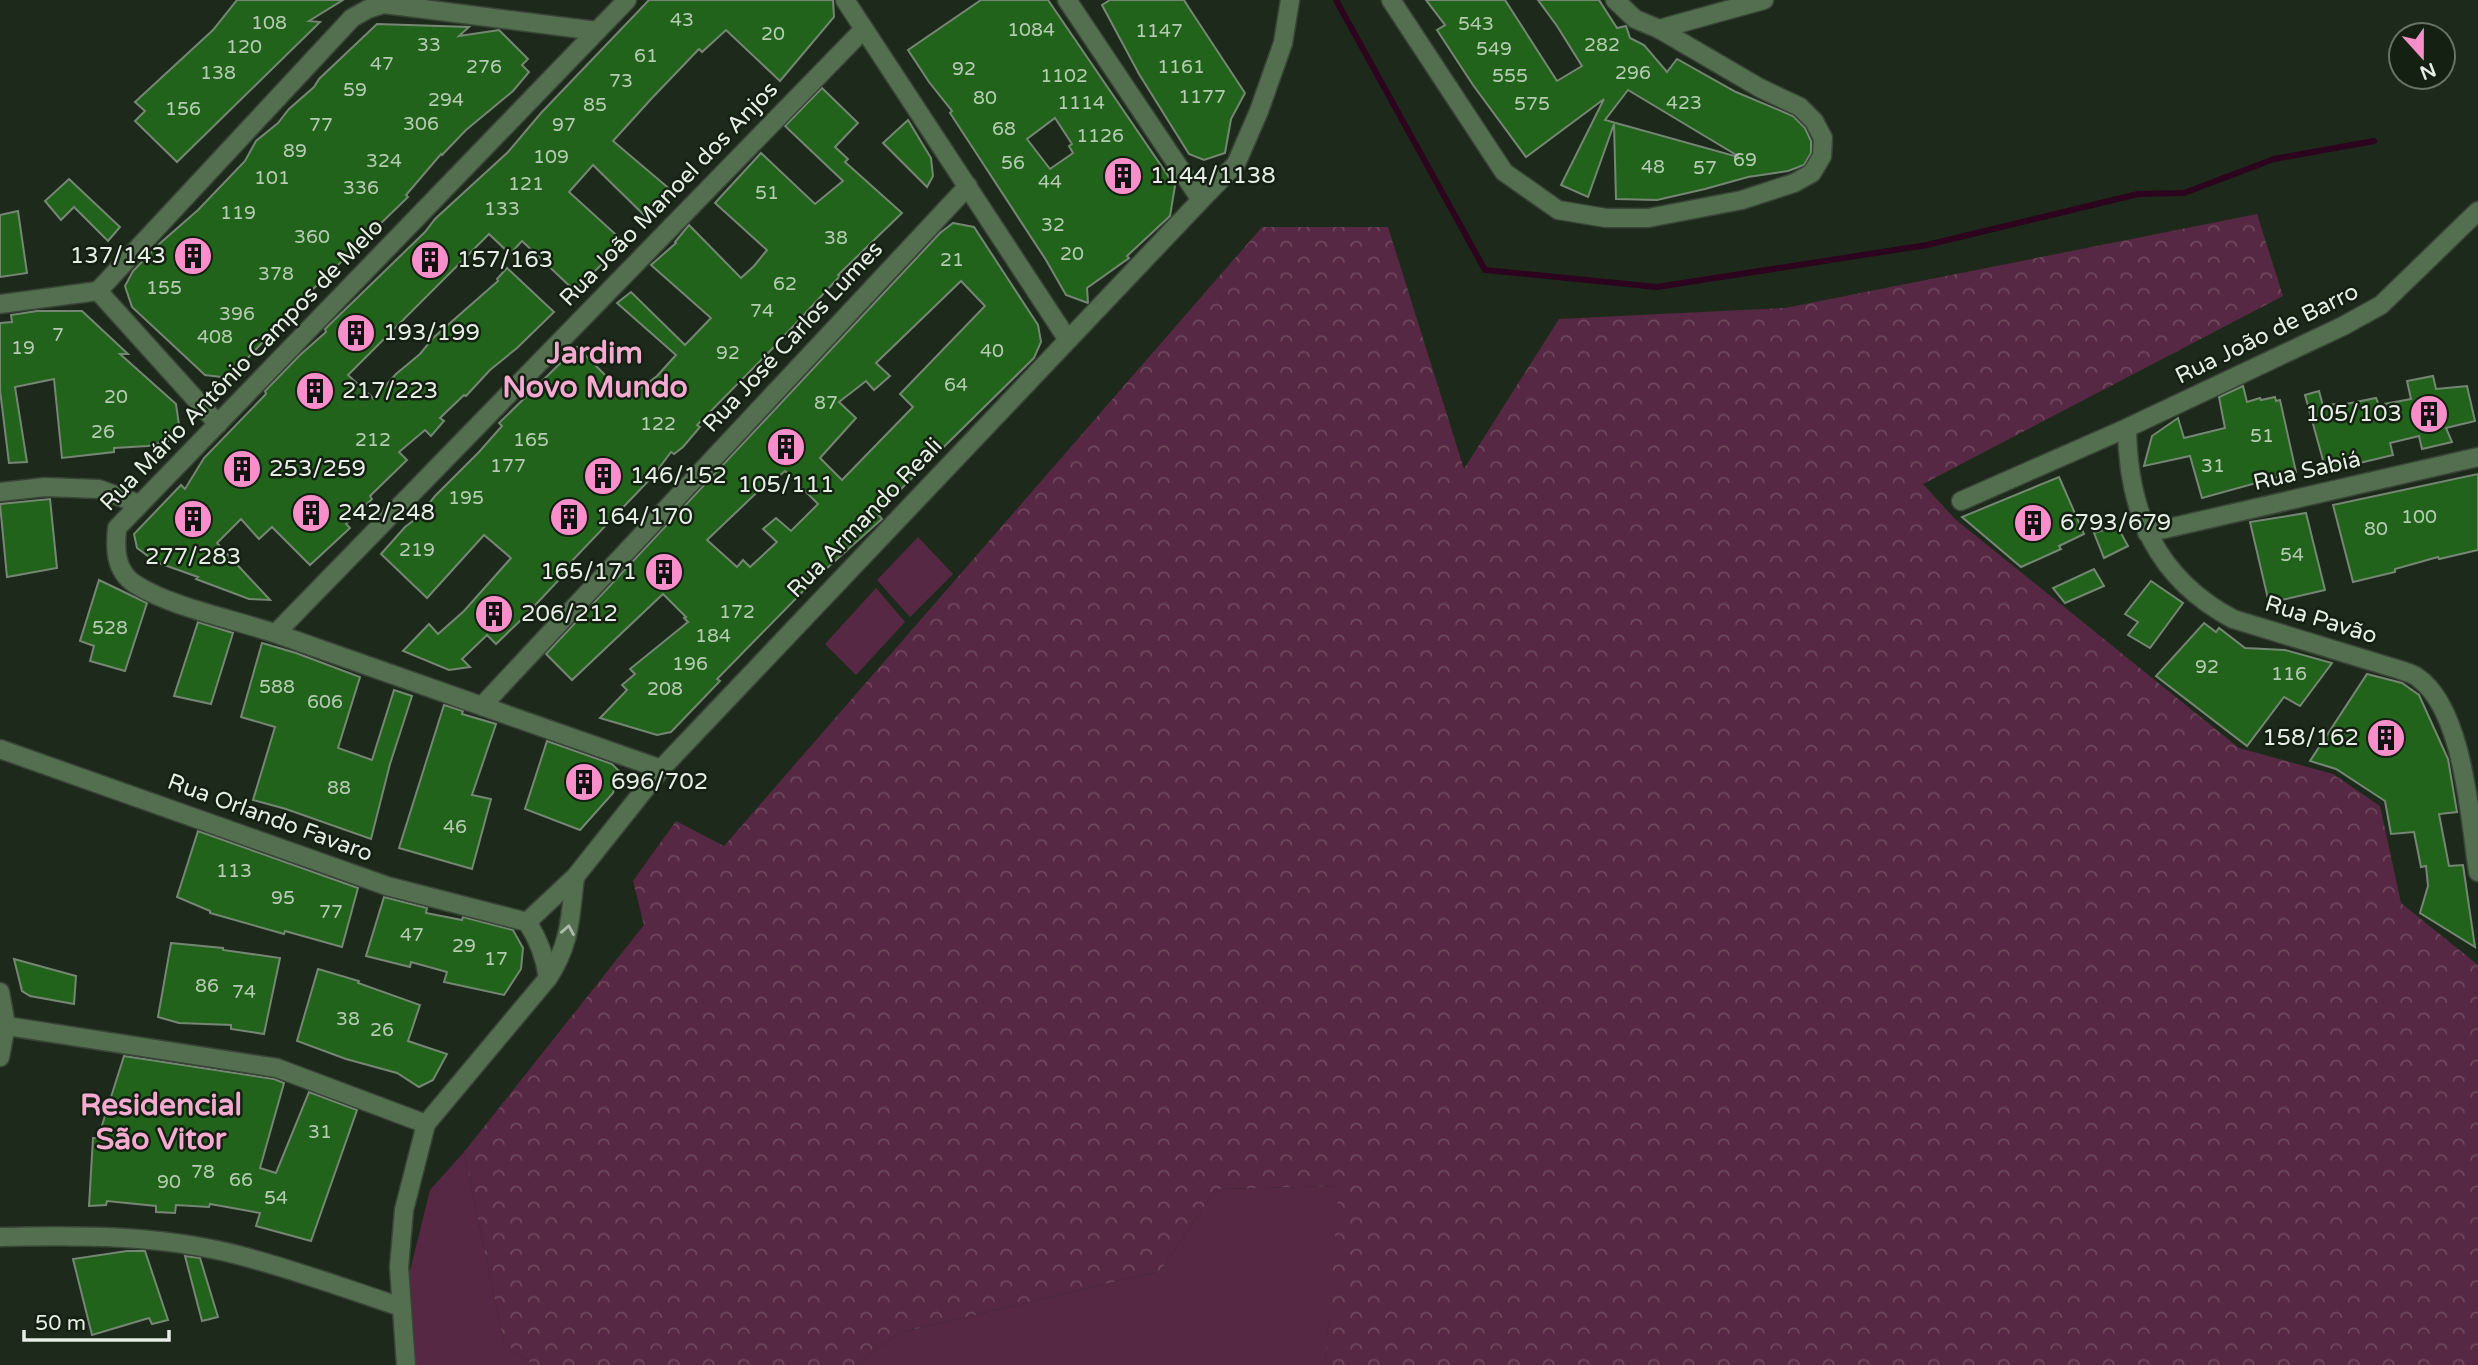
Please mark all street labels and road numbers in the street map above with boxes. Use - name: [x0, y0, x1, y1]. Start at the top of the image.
- street label: Rua João Manoel dos Anjos: [554, 76, 784, 312]
- street label: Rua Mário Antônio Campos de Melo: [95, 213, 389, 517]
- street label: Rua José Carlos Lumes: [697, 236, 889, 438]
- street label: Rua João de Barro: [2171, 277, 2363, 391]
- street label: Rua Armando Reali: [781, 432, 949, 604]
- street label: Rua Sabiá: [2250, 445, 2364, 497]
- street label: Rua Pavão: [2262, 590, 2380, 650]
- street label: Rua Orlando Favaro: [164, 768, 376, 868]

